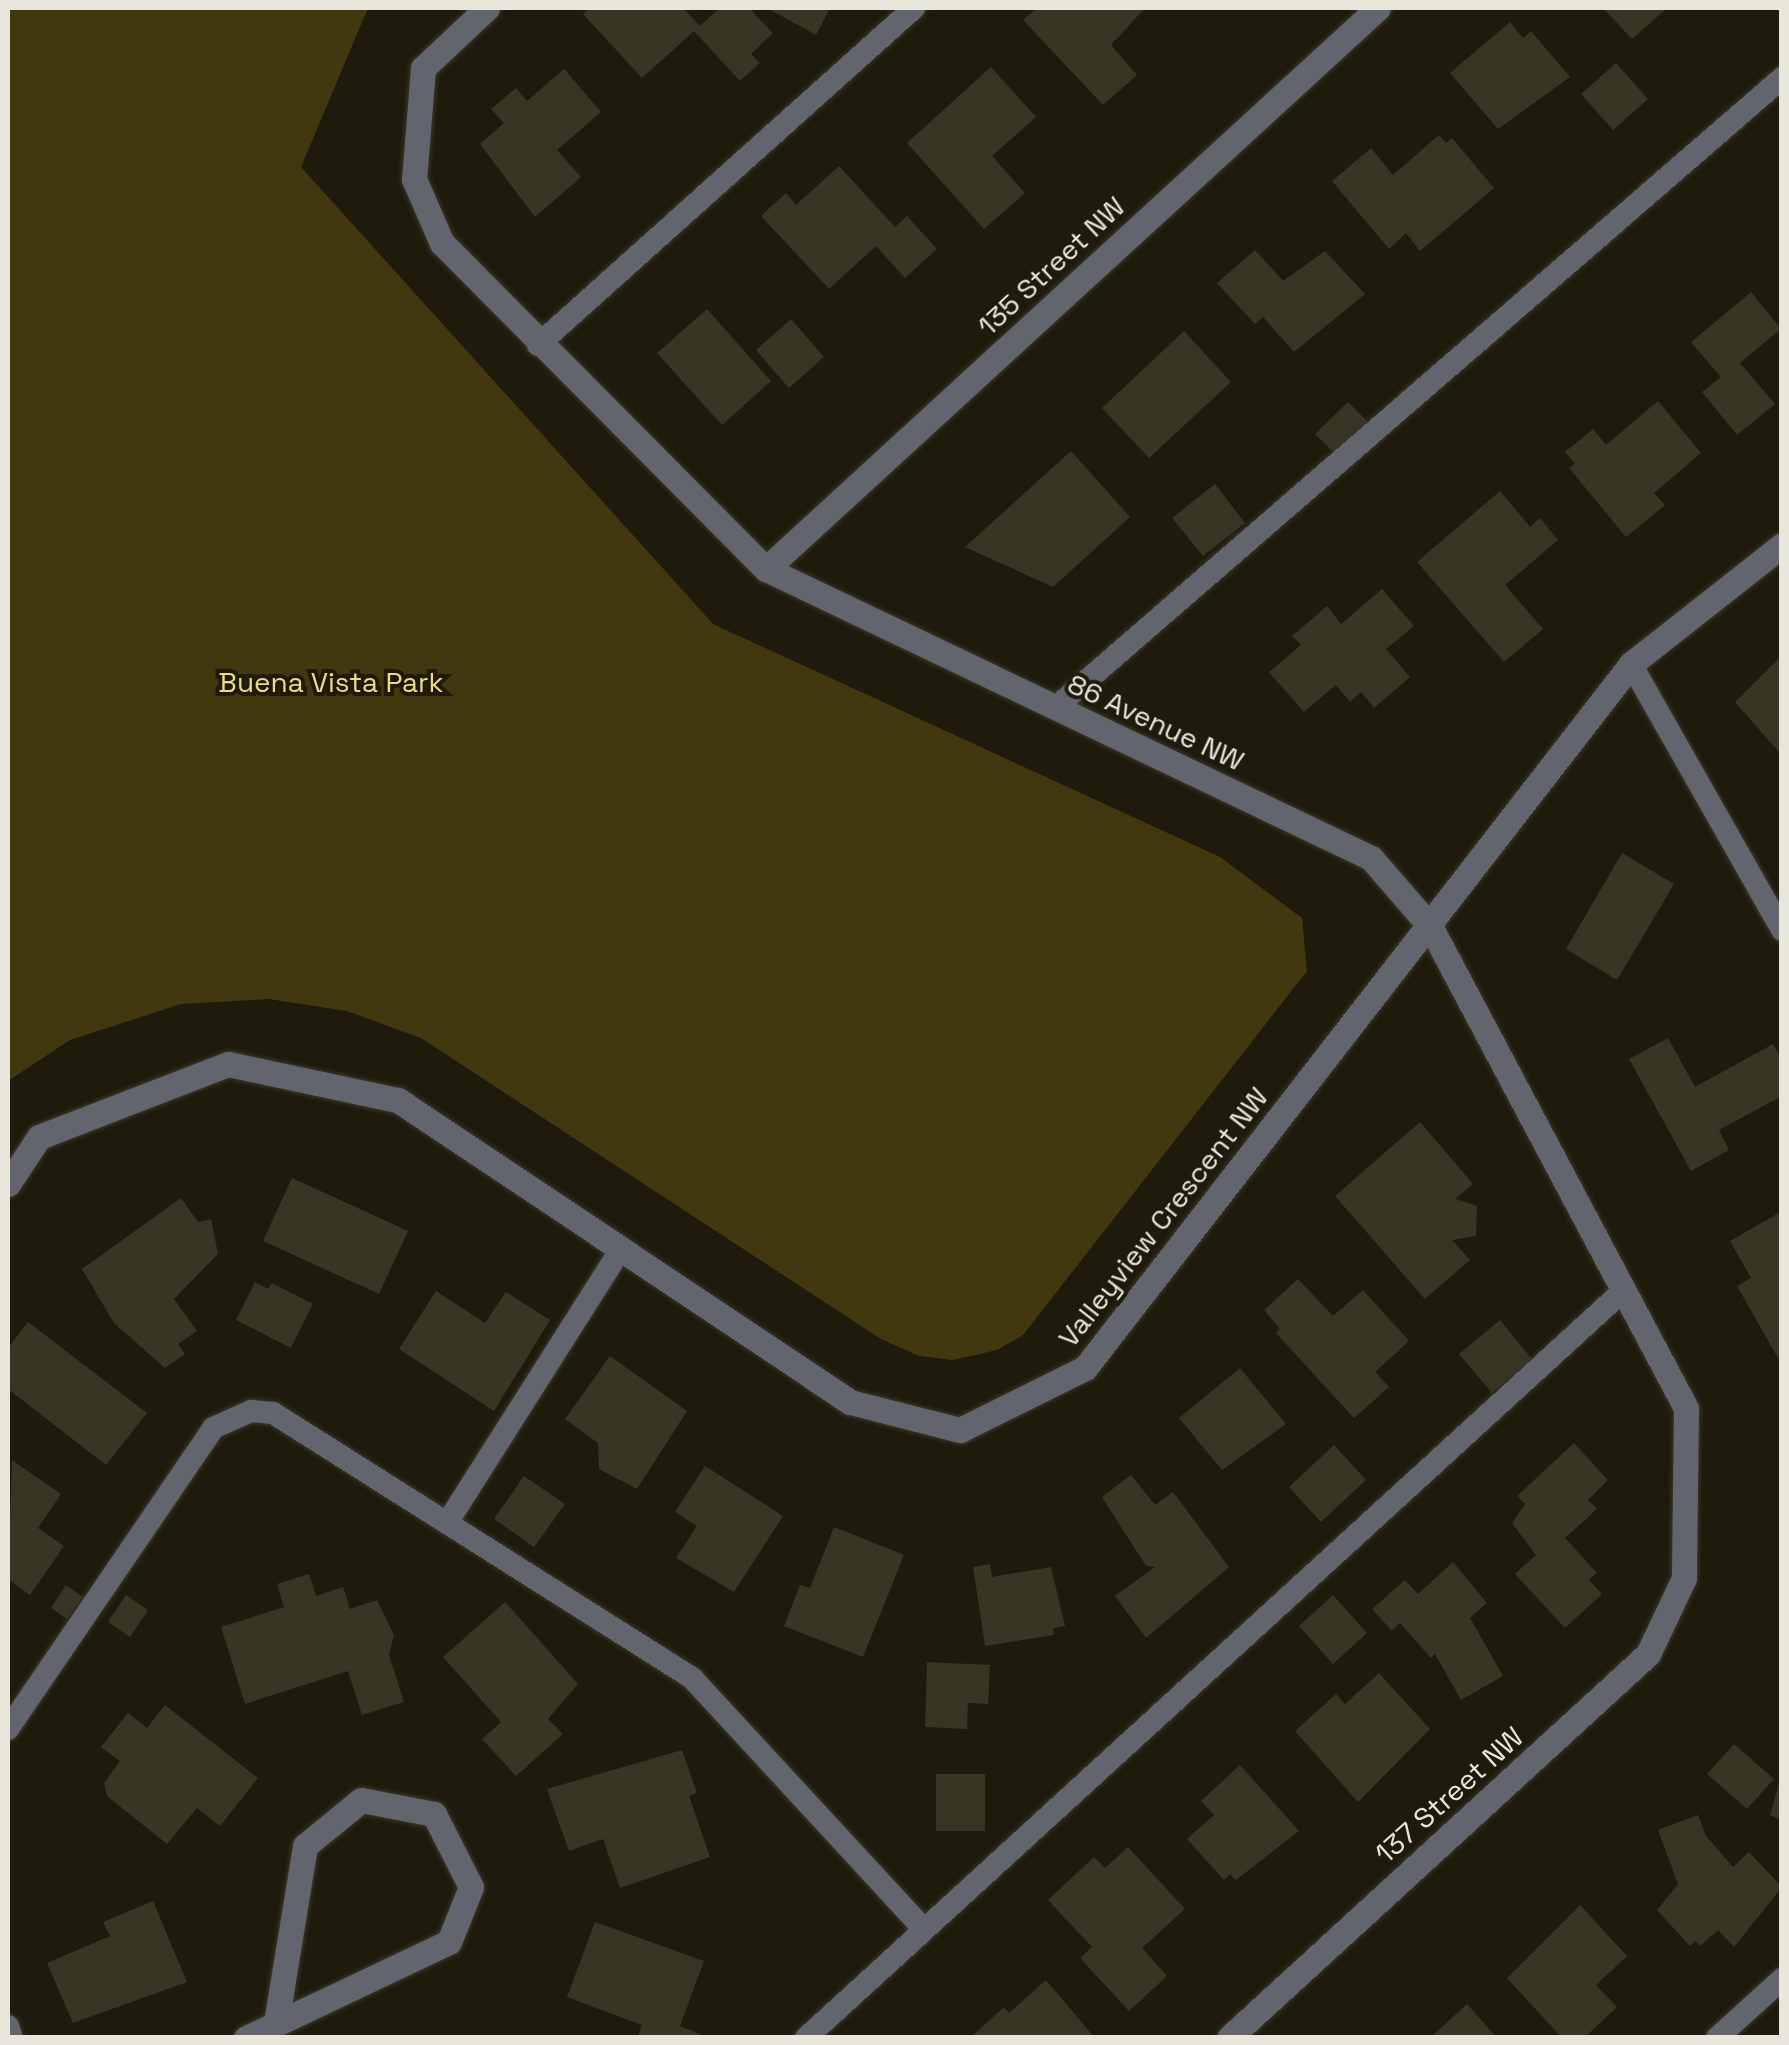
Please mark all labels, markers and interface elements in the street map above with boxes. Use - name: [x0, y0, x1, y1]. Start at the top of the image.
- street label: 135 Street NW: [971, 189, 1131, 343]
- park label: Buena Vista Park: [218, 665, 444, 699]
- street label: 86 Avenue NW: [1062, 666, 1250, 778]
- street label: Valleyview Crescent NW: [1051, 1080, 1275, 1354]
- street label: 137 Street NW: [1368, 1720, 1530, 1870]

